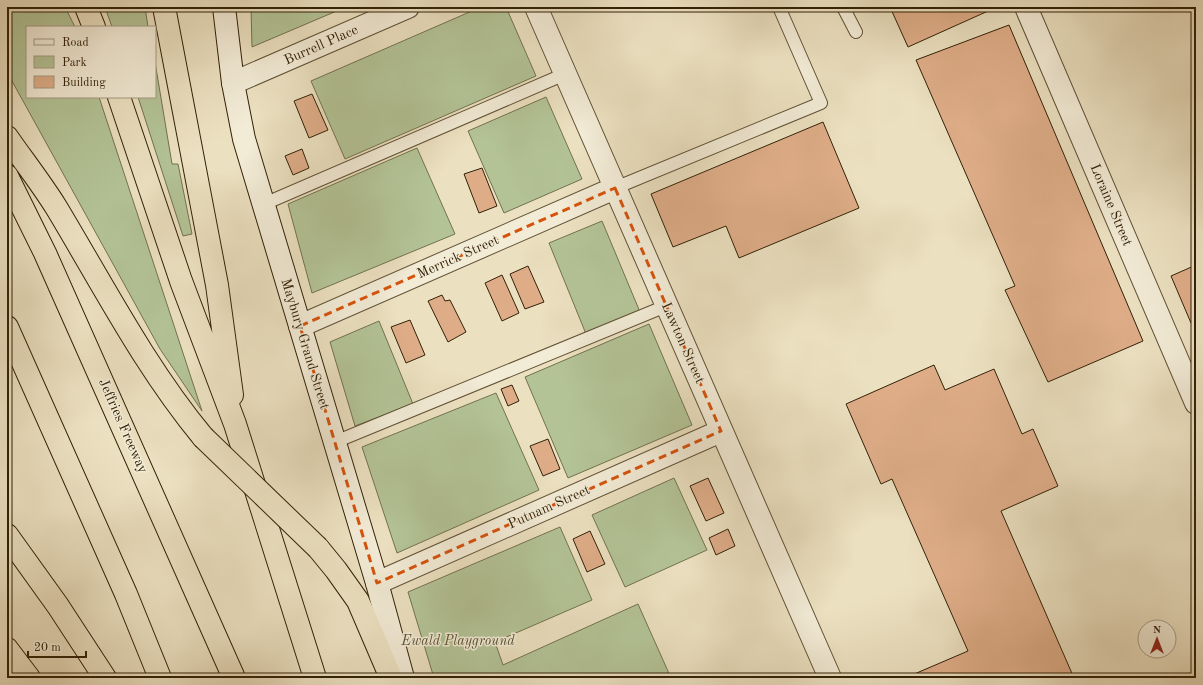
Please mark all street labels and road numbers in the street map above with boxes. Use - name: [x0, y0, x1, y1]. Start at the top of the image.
- street label: Burrell Place: [282, 22, 360, 68]
- street label: Loraine Street: [1087, 162, 1135, 248]
- street label: Merrick Street: [415, 233, 501, 281]
- street label: Maybury Grand Street: [278, 277, 332, 411]
- street label: Lawton Street: [659, 300, 707, 386]
- street label: Jeffries Freeway: [96, 377, 150, 476]
- street label: Putnam Street: [506, 483, 592, 531]

